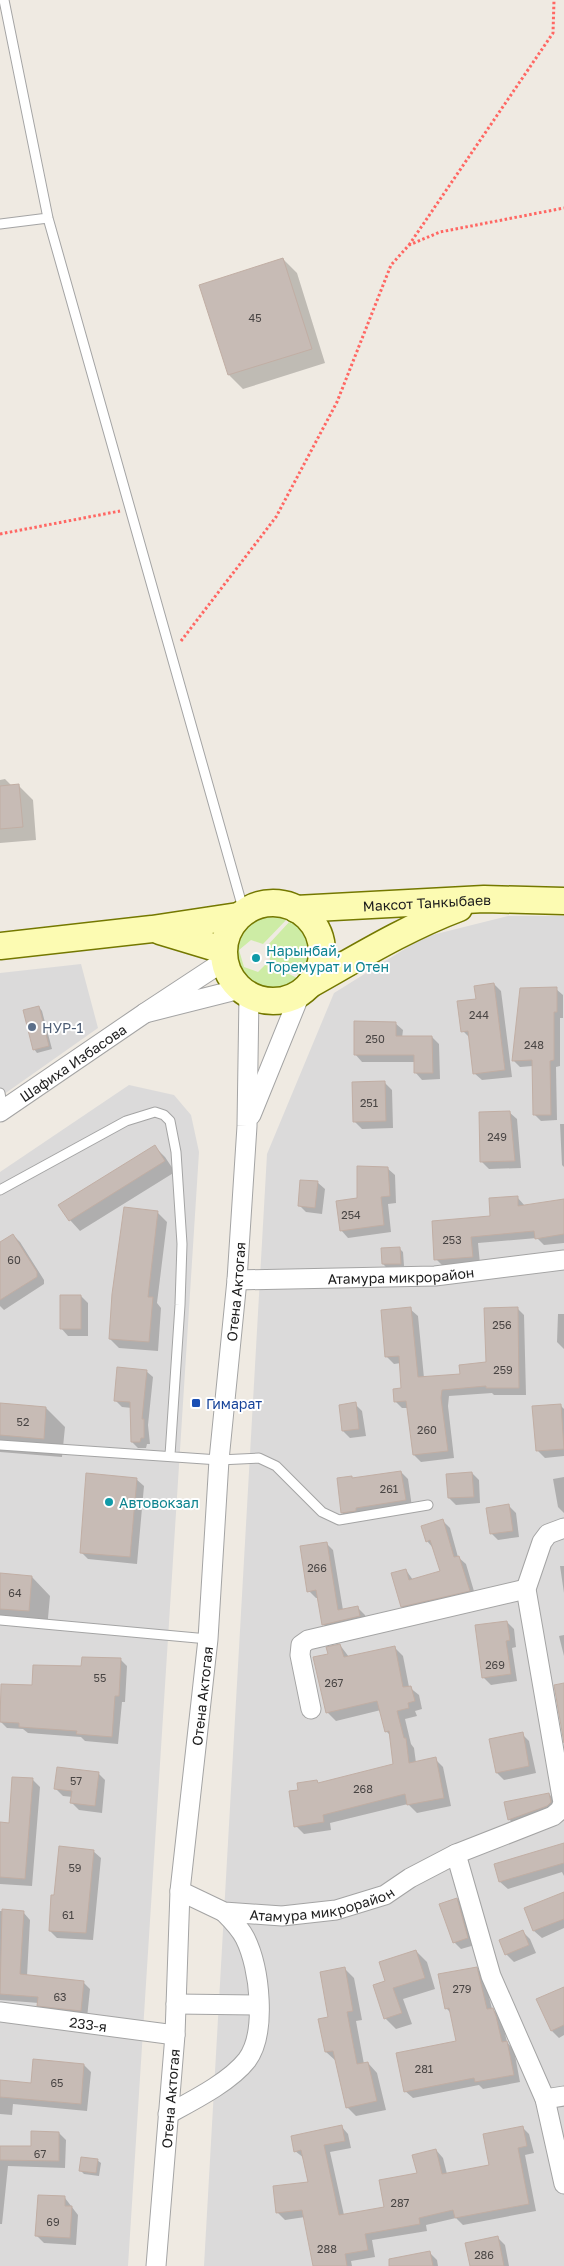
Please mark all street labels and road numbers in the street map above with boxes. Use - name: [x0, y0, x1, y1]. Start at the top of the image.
- street label: Максот Танкыбаев: [362, 890, 491, 914]
- street label: Шафиха Избасова: [16, 1020, 129, 1105]
- street label: Отена Актогая: [222, 1241, 248, 1342]
- street label: Атамура микрорайон: [327, 1263, 475, 1287]
- street label: Отена Актогая: [188, 1645, 216, 1747]
- street label: Атамура микрорайон: [249, 1883, 397, 1925]
- street label: 233-я: [68, 2013, 108, 2034]
- street label: Отена Актогая: [157, 2048, 182, 2149]

